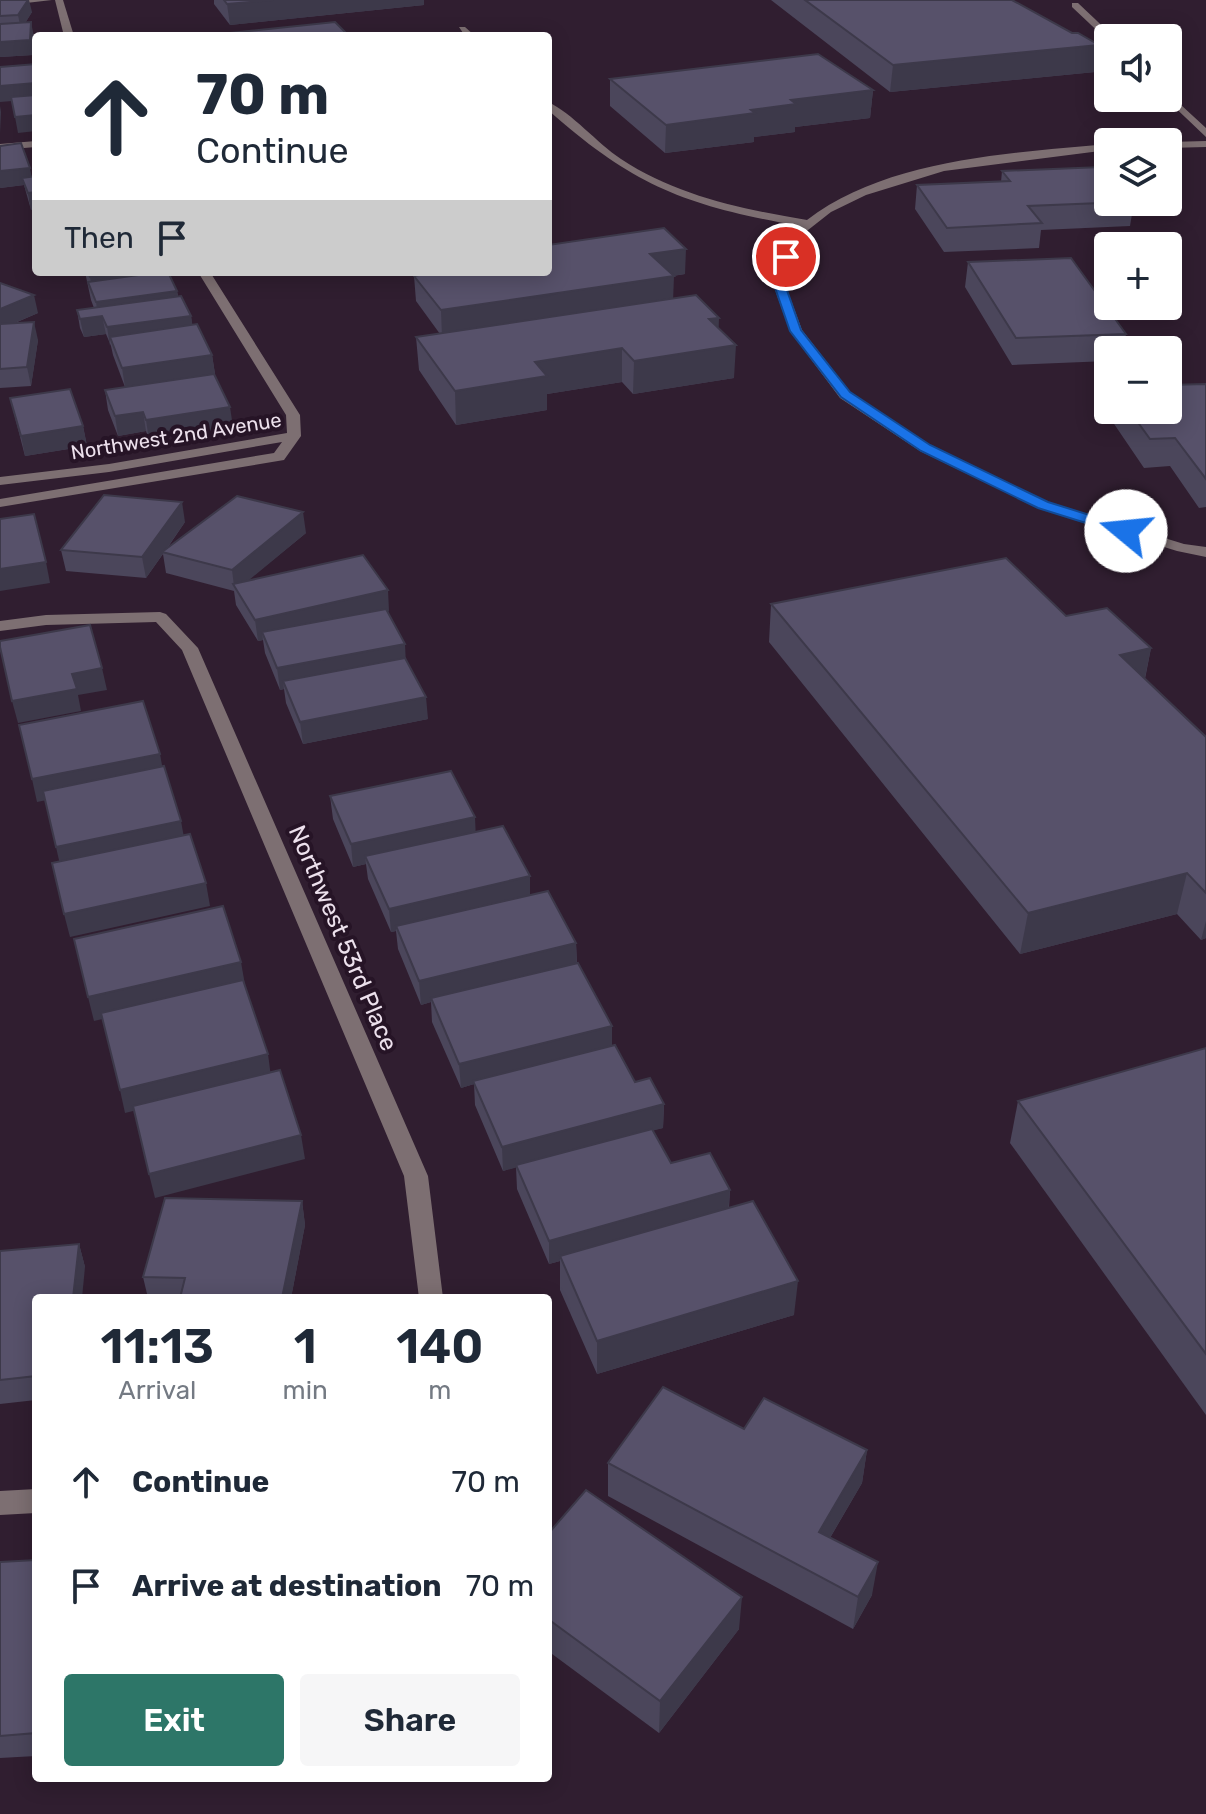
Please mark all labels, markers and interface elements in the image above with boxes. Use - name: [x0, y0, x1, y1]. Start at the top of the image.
- map controls: [1094, 24, 1182, 424]
- button: sound: [1094, 24, 1182, 112]
- text: 70 m: [196, 62, 329, 128]
- icon: ahead: [64, 64, 168, 168]
- button: layers: [1094, 128, 1182, 216]
- text: Continue: [196, 129, 349, 172]
- icon: arrive: [150, 216, 194, 260]
- text: Then: [64, 220, 134, 256]
- pin: [752, 223, 820, 291]
- button: +: [1094, 232, 1182, 320]
- icon: arrive: [764, 235, 808, 279]
- button: −: [1094, 336, 1182, 424]
- street label: Northwest 2nd Avenue: [69, 407, 283, 465]
- position arrow: [1084, 489, 1168, 573]
- street label: Northwest 53rd Place: [283, 821, 403, 1055]
- text: 11:13: [101, 1318, 214, 1375]
- text: 1: [294, 1318, 317, 1375]
- text: 140: [396, 1318, 483, 1375]
- text: Arrival: [118, 1375, 196, 1406]
- text: min: [283, 1375, 328, 1406]
- text: m: [428, 1375, 451, 1406]
- icon: ahead: [64, 1460, 108, 1504]
- text: Continue: [132, 1464, 269, 1500]
- text: 70 m: [452, 1464, 520, 1500]
- icon: arrive: [64, 1564, 108, 1608]
- text: Arrive at destination: [132, 1568, 442, 1604]
- text: 70 m: [466, 1568, 534, 1604]
- button: Exit: [64, 1674, 284, 1766]
- button: Share: [300, 1674, 520, 1766]

